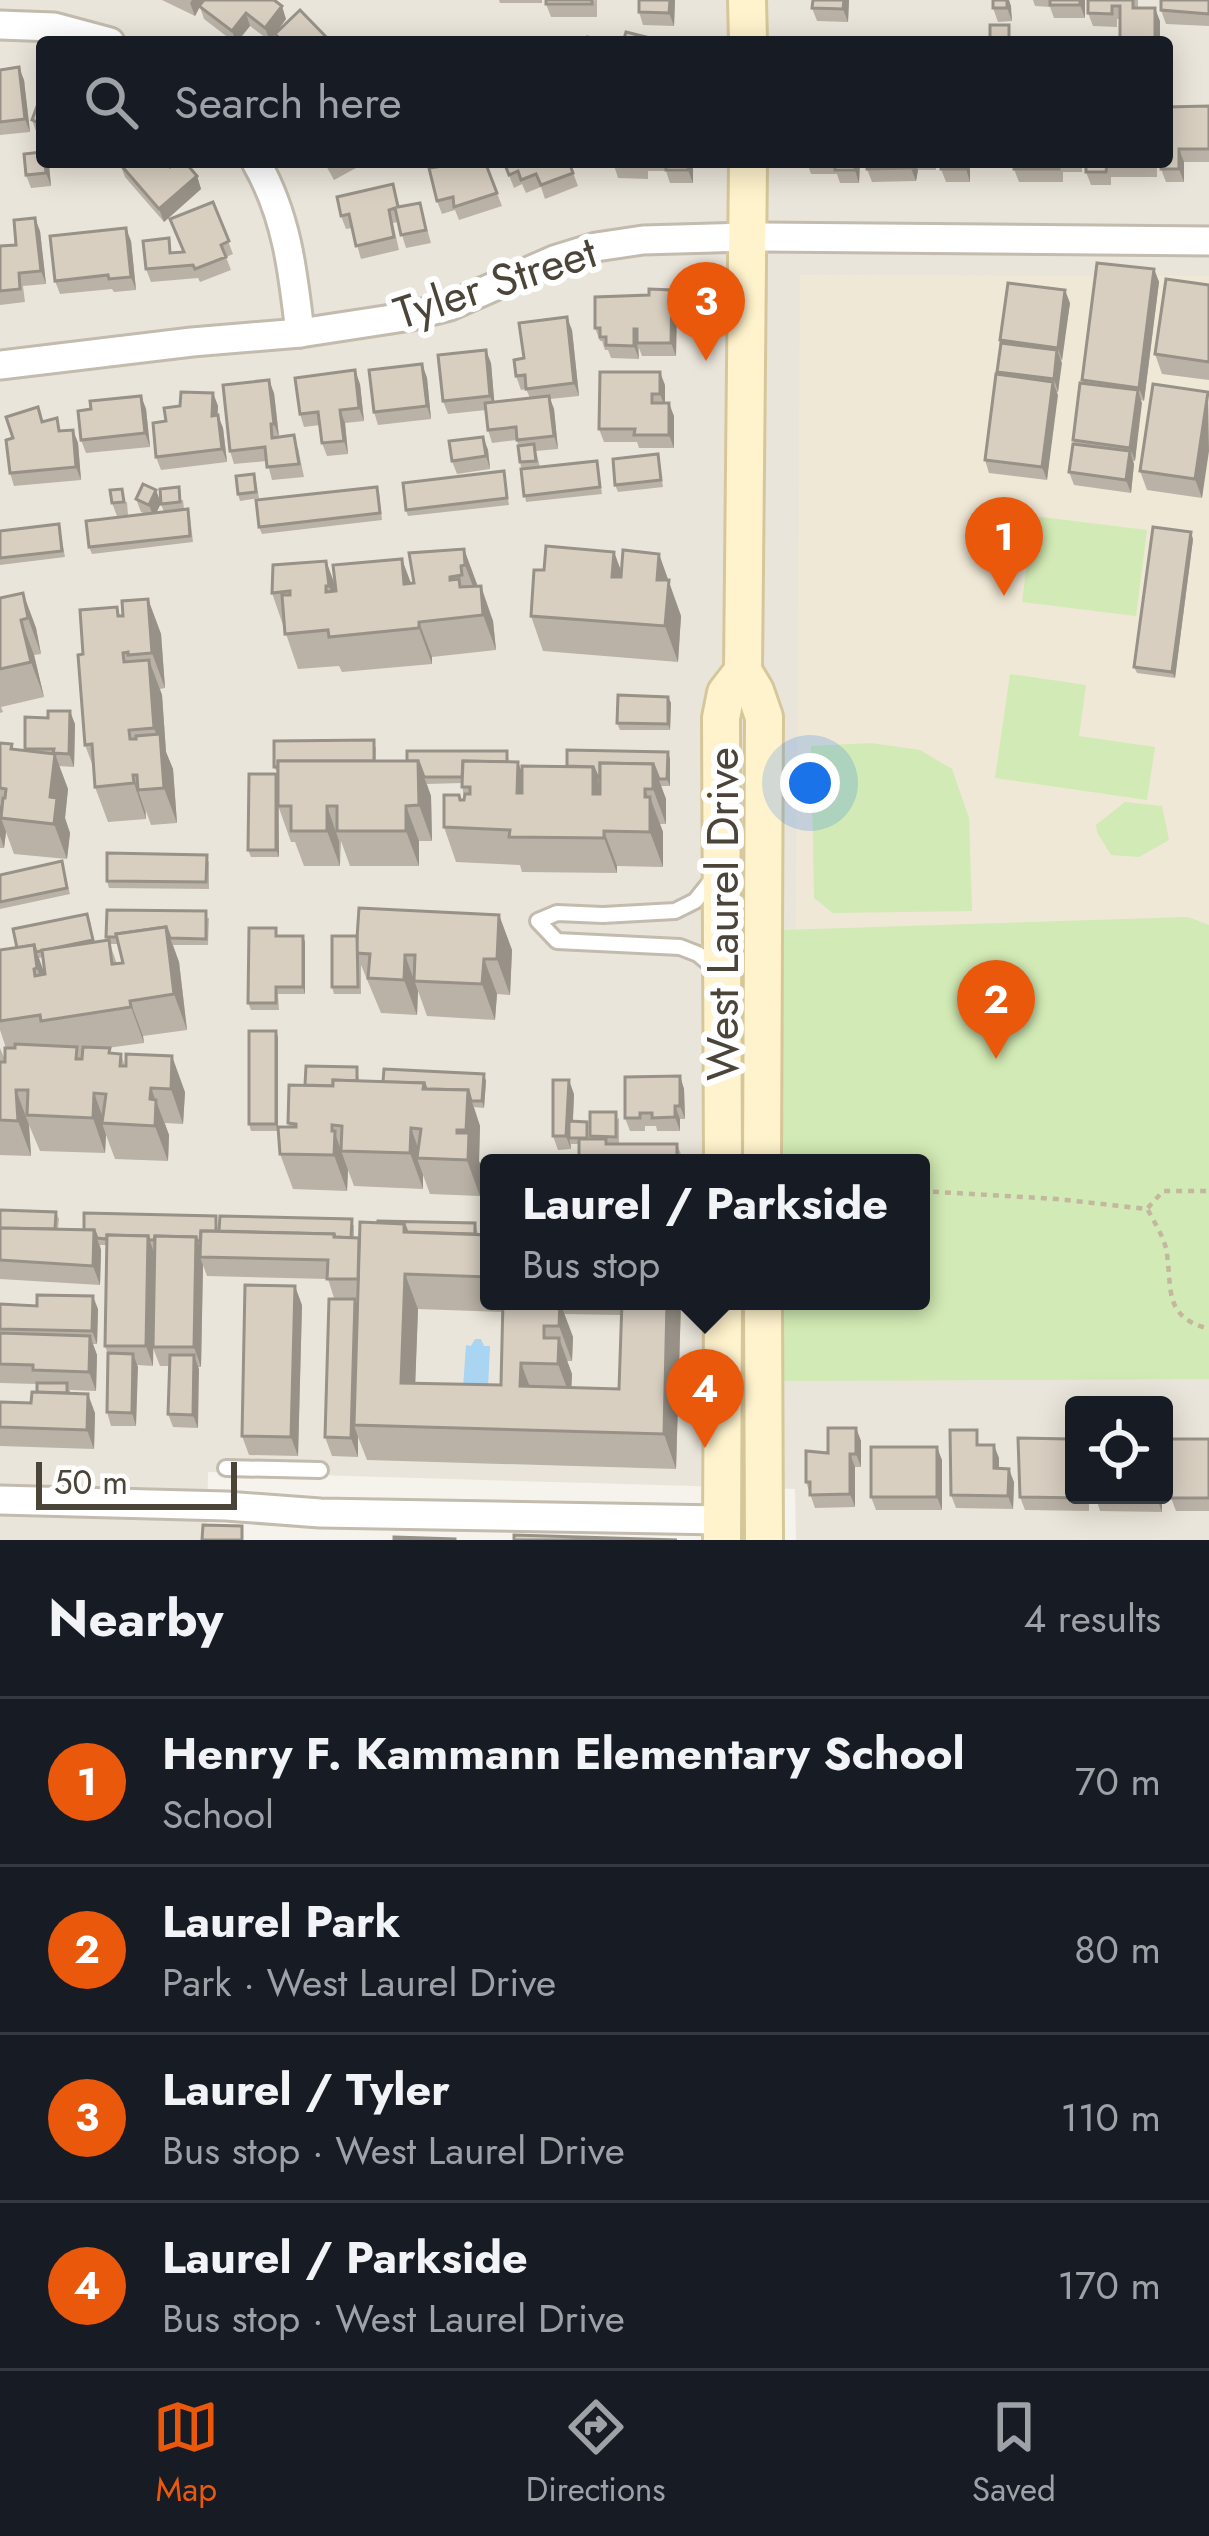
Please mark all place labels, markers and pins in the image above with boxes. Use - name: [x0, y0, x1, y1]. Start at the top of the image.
- pin: 3: [667, 262, 745, 361]
- pin: 1: [965, 497, 1043, 596]
- pin: 2: [957, 960, 1035, 1059]
- pin: 4: [666, 1349, 744, 1448]

